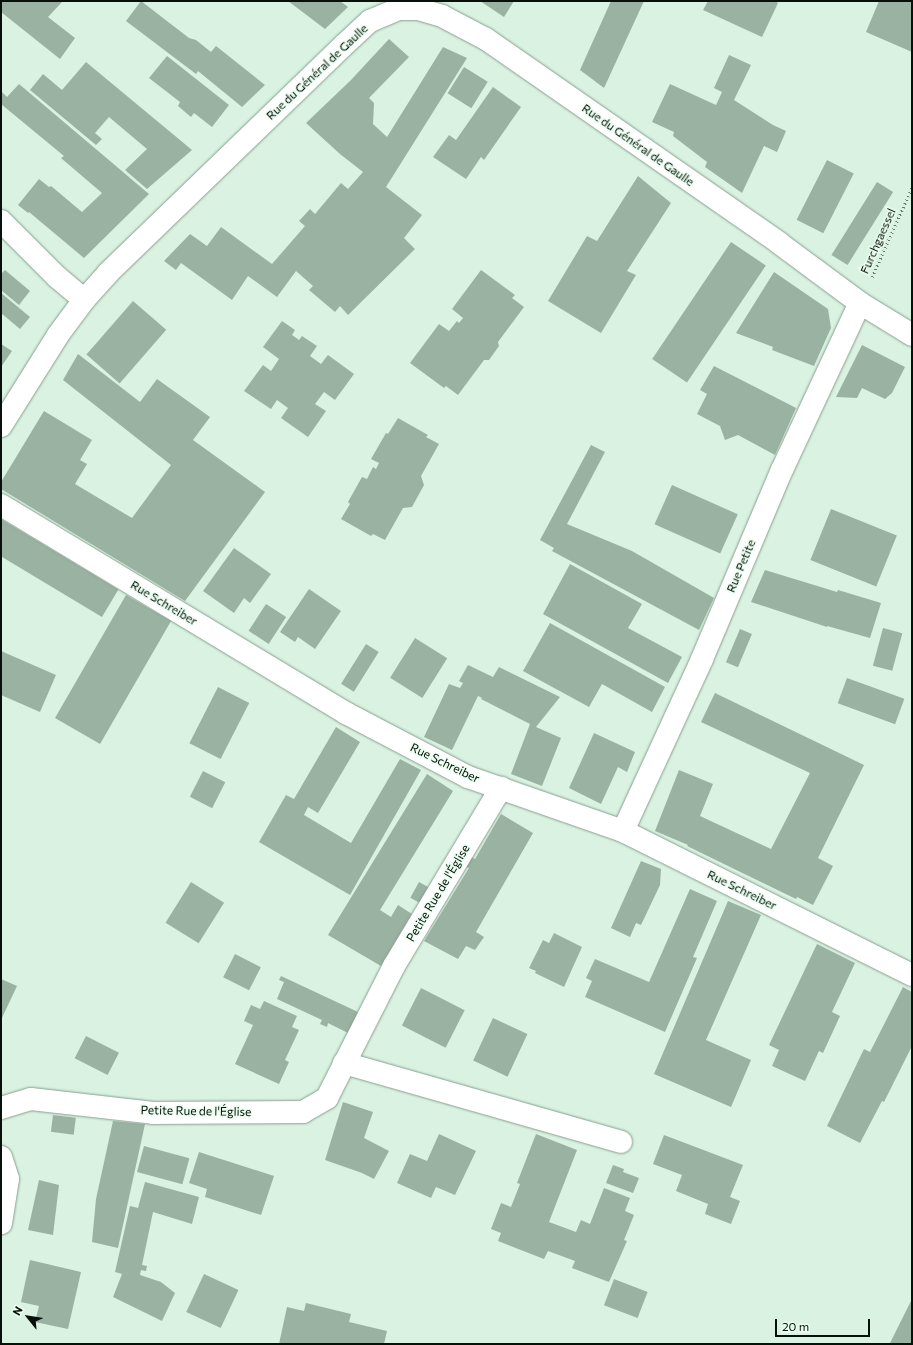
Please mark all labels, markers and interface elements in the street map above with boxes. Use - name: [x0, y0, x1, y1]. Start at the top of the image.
- street label: Rue du Général de Gaulle: [263, 21, 371, 123]
- street label: Rue du Général de Gaulle: [579, 101, 697, 189]
- street label: Furchgaessel: [857, 206, 899, 276]
- street label: Rue Petite: [723, 537, 759, 595]
- street label: Rue Schreiber: [128, 577, 200, 629]
- street label: Rue Schreiber: [408, 740, 482, 786]
- street label: Petite Rue de l'Église: [403, 842, 473, 944]
- street label: Rue Schreiber: [705, 867, 779, 913]
- street label: Petite Rue de l'Église: [140, 1103, 252, 1119]
- north arrow: [8, 1297, 48, 1337]
- text: N: [9, 1304, 25, 1318]
- scale bar: [777, 1311, 872, 1337]
- text: 20 m: [782, 1319, 809, 1333]

